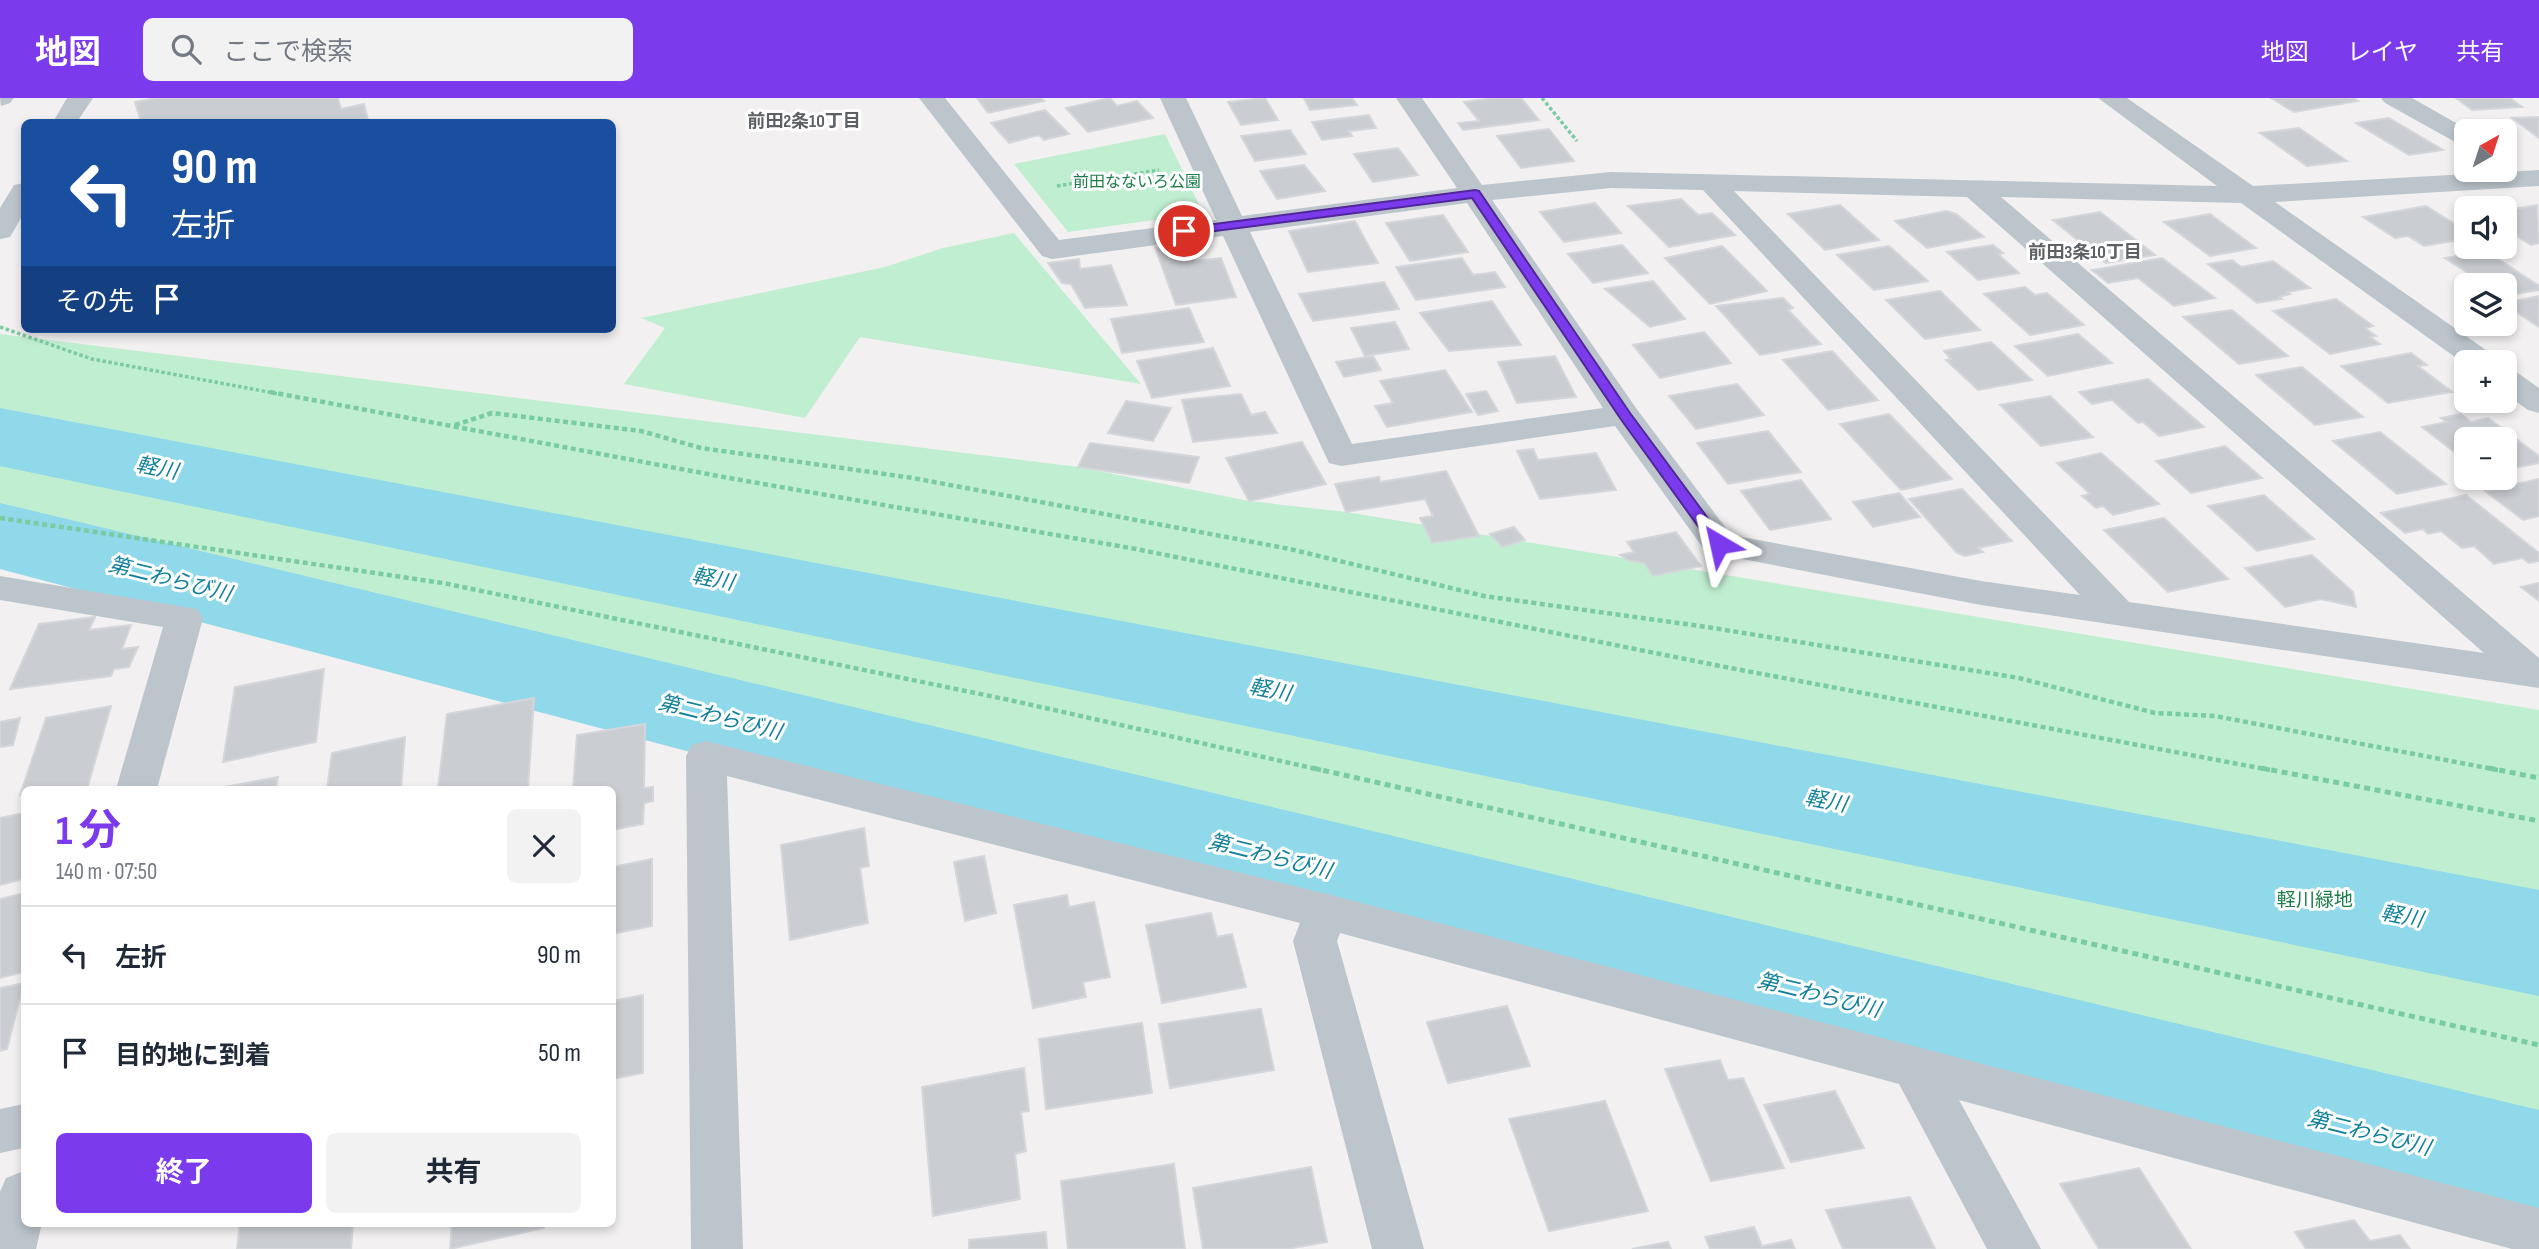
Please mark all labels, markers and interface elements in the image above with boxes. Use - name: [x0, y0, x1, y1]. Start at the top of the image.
- search box: [143, 18, 633, 81]
- icon: search: [167, 30, 205, 68]
- text: 地図: [35, 33, 101, 73]
- text: ここで検索: [223, 37, 353, 68]
- text: 地図: [2261, 38, 2309, 67]
- text: レイヤ: [2347, 38, 2418, 67]
- text: 共有: [2456, 38, 2504, 67]
- district label: 前田2条10丁目: [747, 111, 861, 132]
- north arrow: [2454, 119, 2516, 182]
- map controls: [2454, 119, 2517, 490]
- text: 90 m: [171, 139, 258, 198]
- icon: left: [56, 147, 147, 238]
- park label: 前田なないろ公園: [1073, 173, 1201, 192]
- button: sound: [2454, 196, 2517, 259]
- pin: [1154, 201, 1214, 261]
- text: 左折: [171, 207, 235, 246]
- icon: arrive: [1165, 212, 1203, 250]
- district label: 前田3条10丁目: [2028, 242, 2142, 263]
- button: layers: [2454, 273, 2517, 336]
- icon: arrive: [148, 280, 186, 318]
- text: その先: [56, 287, 134, 318]
- button: +: [2454, 350, 2517, 413]
- button: −: [2454, 427, 2517, 490]
- water label: 軽川: [134, 452, 182, 485]
- position arrow: [1682, 507, 1756, 581]
- water label: 第二わらび川: [106, 552, 236, 607]
- water label: 軽川: [690, 563, 738, 596]
- water label: 軽川: [1247, 674, 1295, 707]
- water label: 第二わらび川: [656, 690, 786, 745]
- water label: 軽川: [1803, 785, 1851, 818]
- text: 1 分: [56, 806, 121, 857]
- button: close: [507, 809, 581, 883]
- water label: 第二わらび川: [1206, 829, 1336, 884]
- text: 140 m · 07:50: [56, 858, 157, 886]
- park label: 軽川緑地: [2277, 889, 2353, 912]
- water label: 軽川: [2379, 900, 2427, 933]
- icon: left: [56, 936, 94, 974]
- text: 90 m: [537, 940, 581, 971]
- text: 左折: [115, 943, 167, 974]
- water label: 第二わらび川: [1755, 968, 1885, 1023]
- icon: arrive: [56, 1034, 94, 1072]
- text: 50 m: [538, 1038, 581, 1069]
- text: 目的地に到着: [115, 1041, 271, 1072]
- water label: 第二わらび川: [2305, 1106, 2435, 1161]
- button: 終了: [56, 1133, 312, 1213]
- button: 共有: [326, 1133, 581, 1213]

